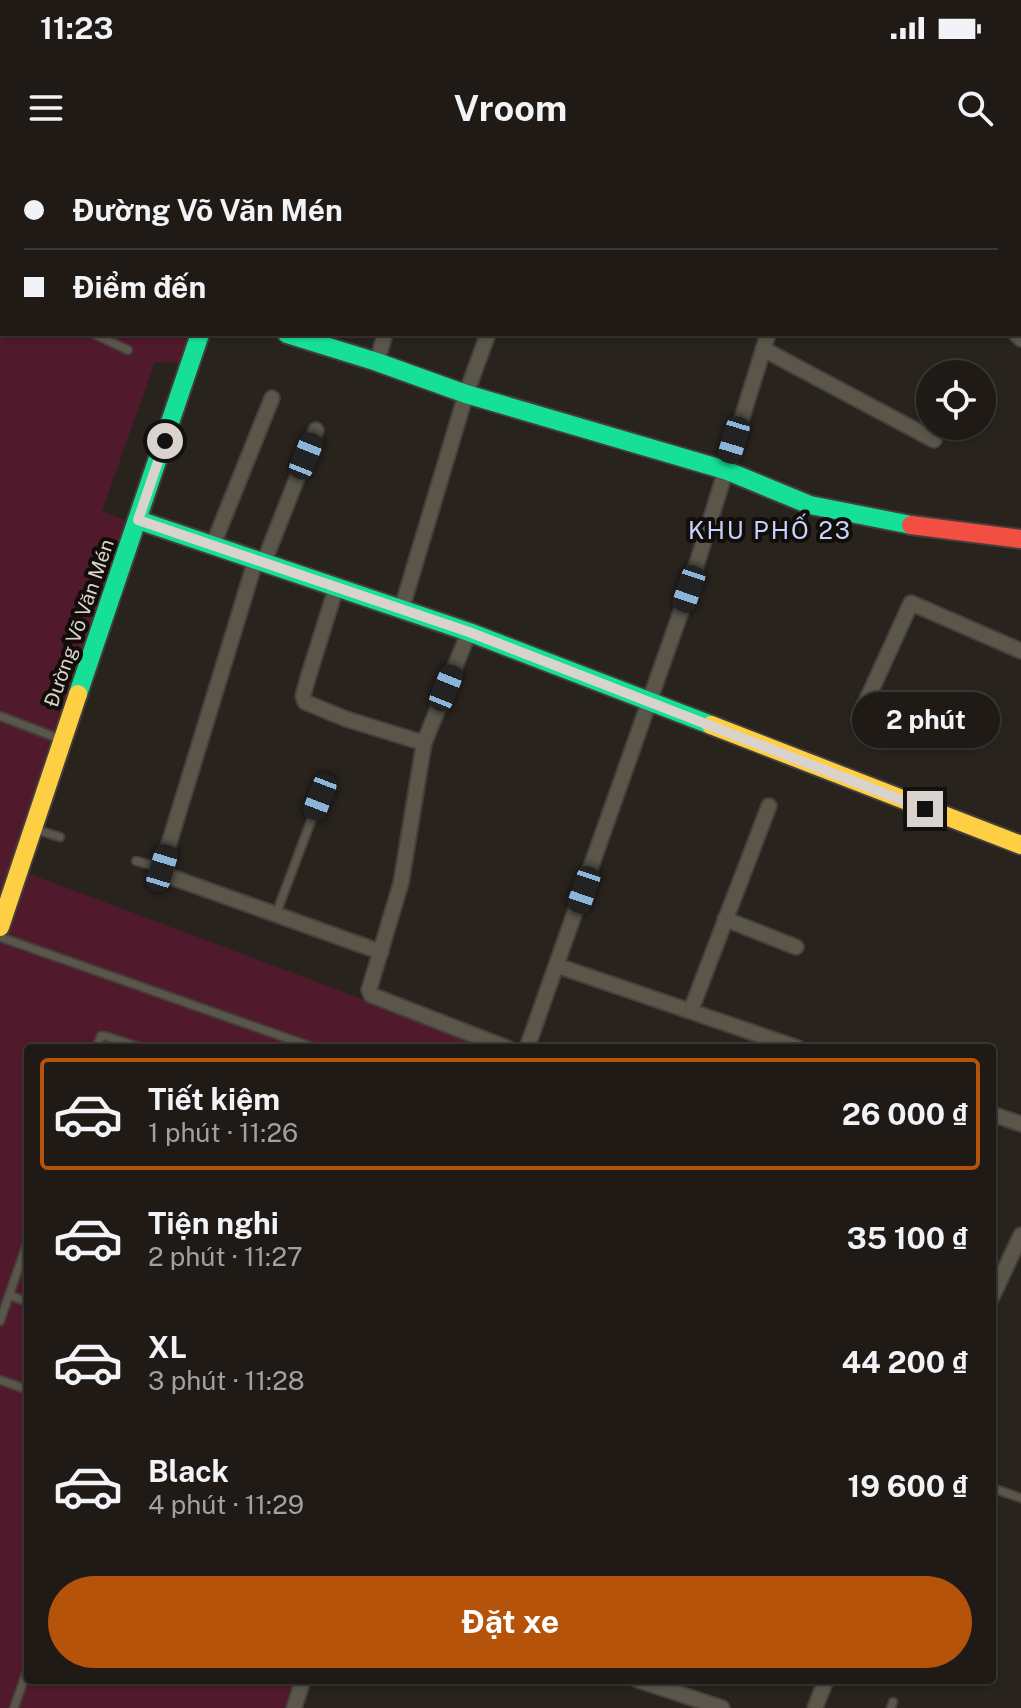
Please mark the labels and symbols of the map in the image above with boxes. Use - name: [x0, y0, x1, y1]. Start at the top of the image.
- car: [716, 414, 752, 466]
- route start: [147, 423, 183, 459]
- car: [286, 429, 326, 483]
- district label: KHU PHỐ 23: [688, 513, 852, 544]
- street label: Đường Võ Văn Mén: [39, 536, 119, 710]
- car: [670, 562, 708, 616]
- car: [426, 661, 466, 715]
- callout: 2 phút: [851, 693, 999, 749]
- car: [300, 770, 340, 824]
- route end: [907, 791, 943, 827]
- car: [144, 842, 180, 894]
- car: [565, 863, 603, 917]

